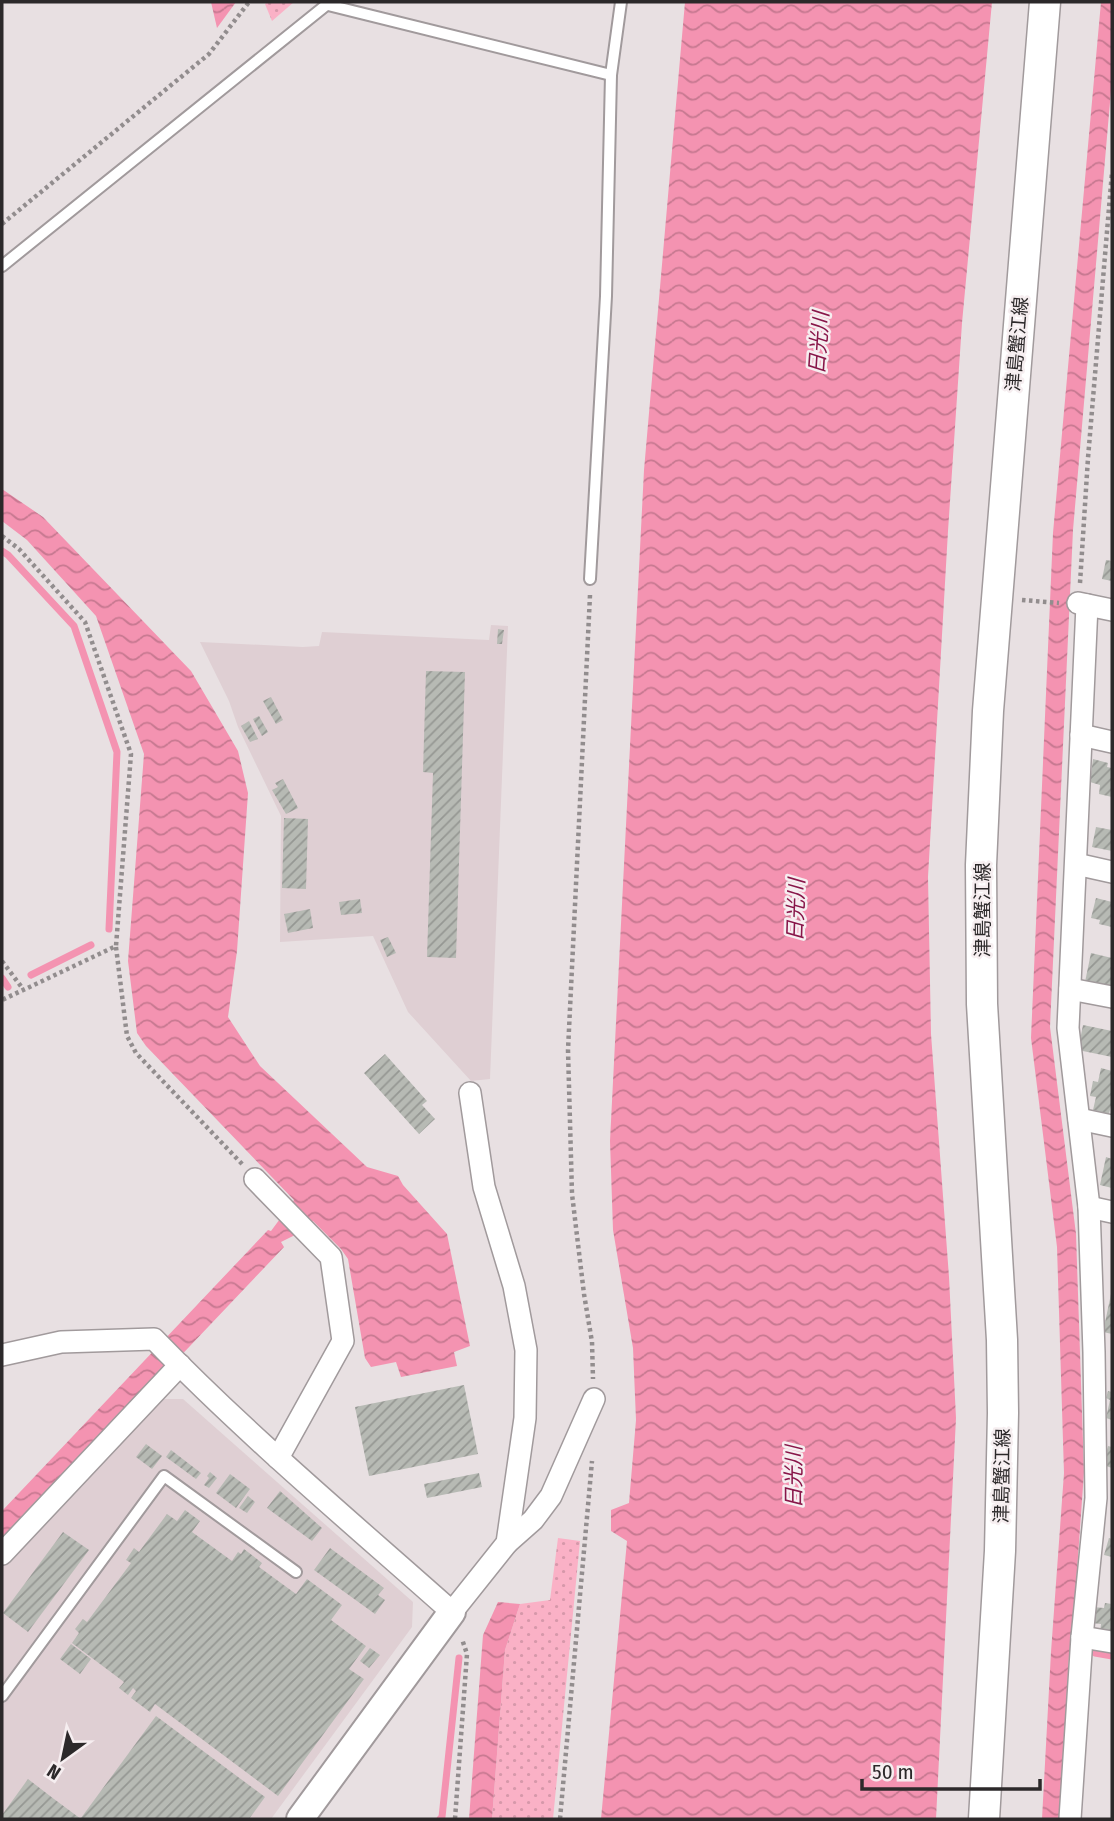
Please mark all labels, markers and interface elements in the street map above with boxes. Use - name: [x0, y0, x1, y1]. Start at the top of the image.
- street label: 津島蟹江線: [1001, 296, 1033, 392]
- water label: 日光川: [804, 309, 834, 375]
- street label: 津島蟹江線: [971, 862, 994, 958]
- water label: 日光川: [782, 876, 810, 942]
- street label: 津島蟹江線: [990, 1428, 1014, 1524]
- water label: 日光川: [781, 1444, 807, 1509]
- north arrow: [28, 1723, 98, 1793]
- scale bar: [862, 1748, 1040, 1792]
- text: N: [43, 1759, 65, 1785]
- text: 50 m: [872, 1759, 914, 1785]

